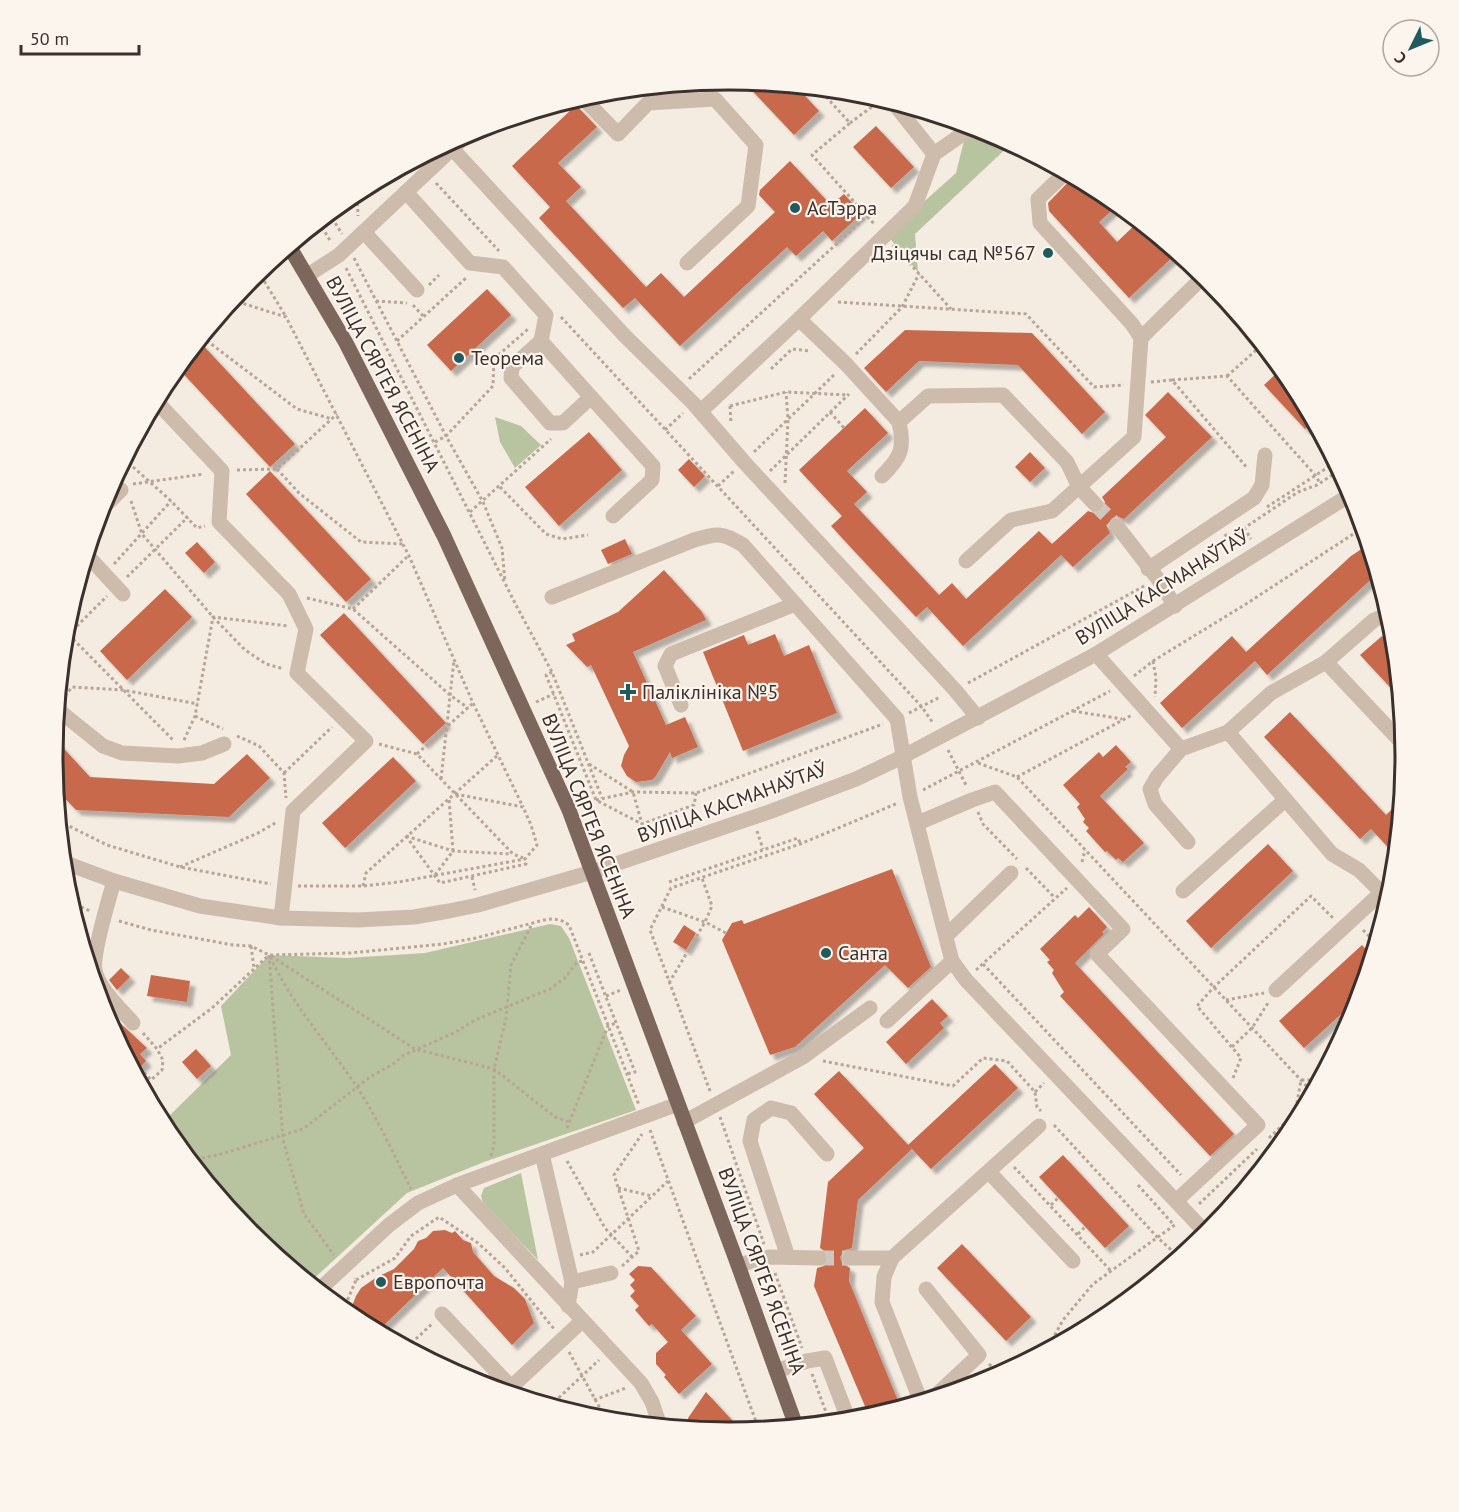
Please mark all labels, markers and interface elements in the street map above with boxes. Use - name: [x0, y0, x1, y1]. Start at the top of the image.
- scale bar: [21, 18, 140, 56]
- north arrow: [1381, 18, 1441, 78]
- text: 50 m: [30, 27, 69, 50]
- text: С: [1390, 48, 1410, 68]
- place label: АсТэрра: [807, 195, 877, 221]
- marker: АсТэрра: [788, 201, 802, 215]
- place label: Дзіцячы сад №567: [871, 240, 1036, 266]
- marker: Дзіцячы сад №567: [1041, 246, 1055, 260]
- street label: ВУЛІЦА СЯРГЕЯ ЯСЕНІНА: [320, 271, 446, 477]
- place label: Теорема: [471, 345, 544, 371]
- marker: Теорема: [452, 351, 466, 365]
- street label: ВУЛІЦА КАСМАНАЎТАЎ: [1070, 523, 1254, 651]
- place label: Паліклініка №5: [642, 679, 778, 705]
- marker: Паліклініка №5: [619, 683, 637, 701]
- street label: ВУЛІЦА СЯРГЕЯ ЯСЕНІНА: [536, 710, 642, 922]
- street label: ВУЛІЦА КАСМАНАЎТАЎ: [634, 755, 831, 848]
- place label: Санта: [838, 940, 888, 966]
- marker: Санта: [819, 946, 833, 960]
- street label: ВУЛІЦА СЯРГЕЯ ЯСЕНІНА: [712, 1164, 812, 1378]
- place label: Европочта: [393, 1269, 484, 1295]
- marker: Европочта: [374, 1275, 388, 1289]

